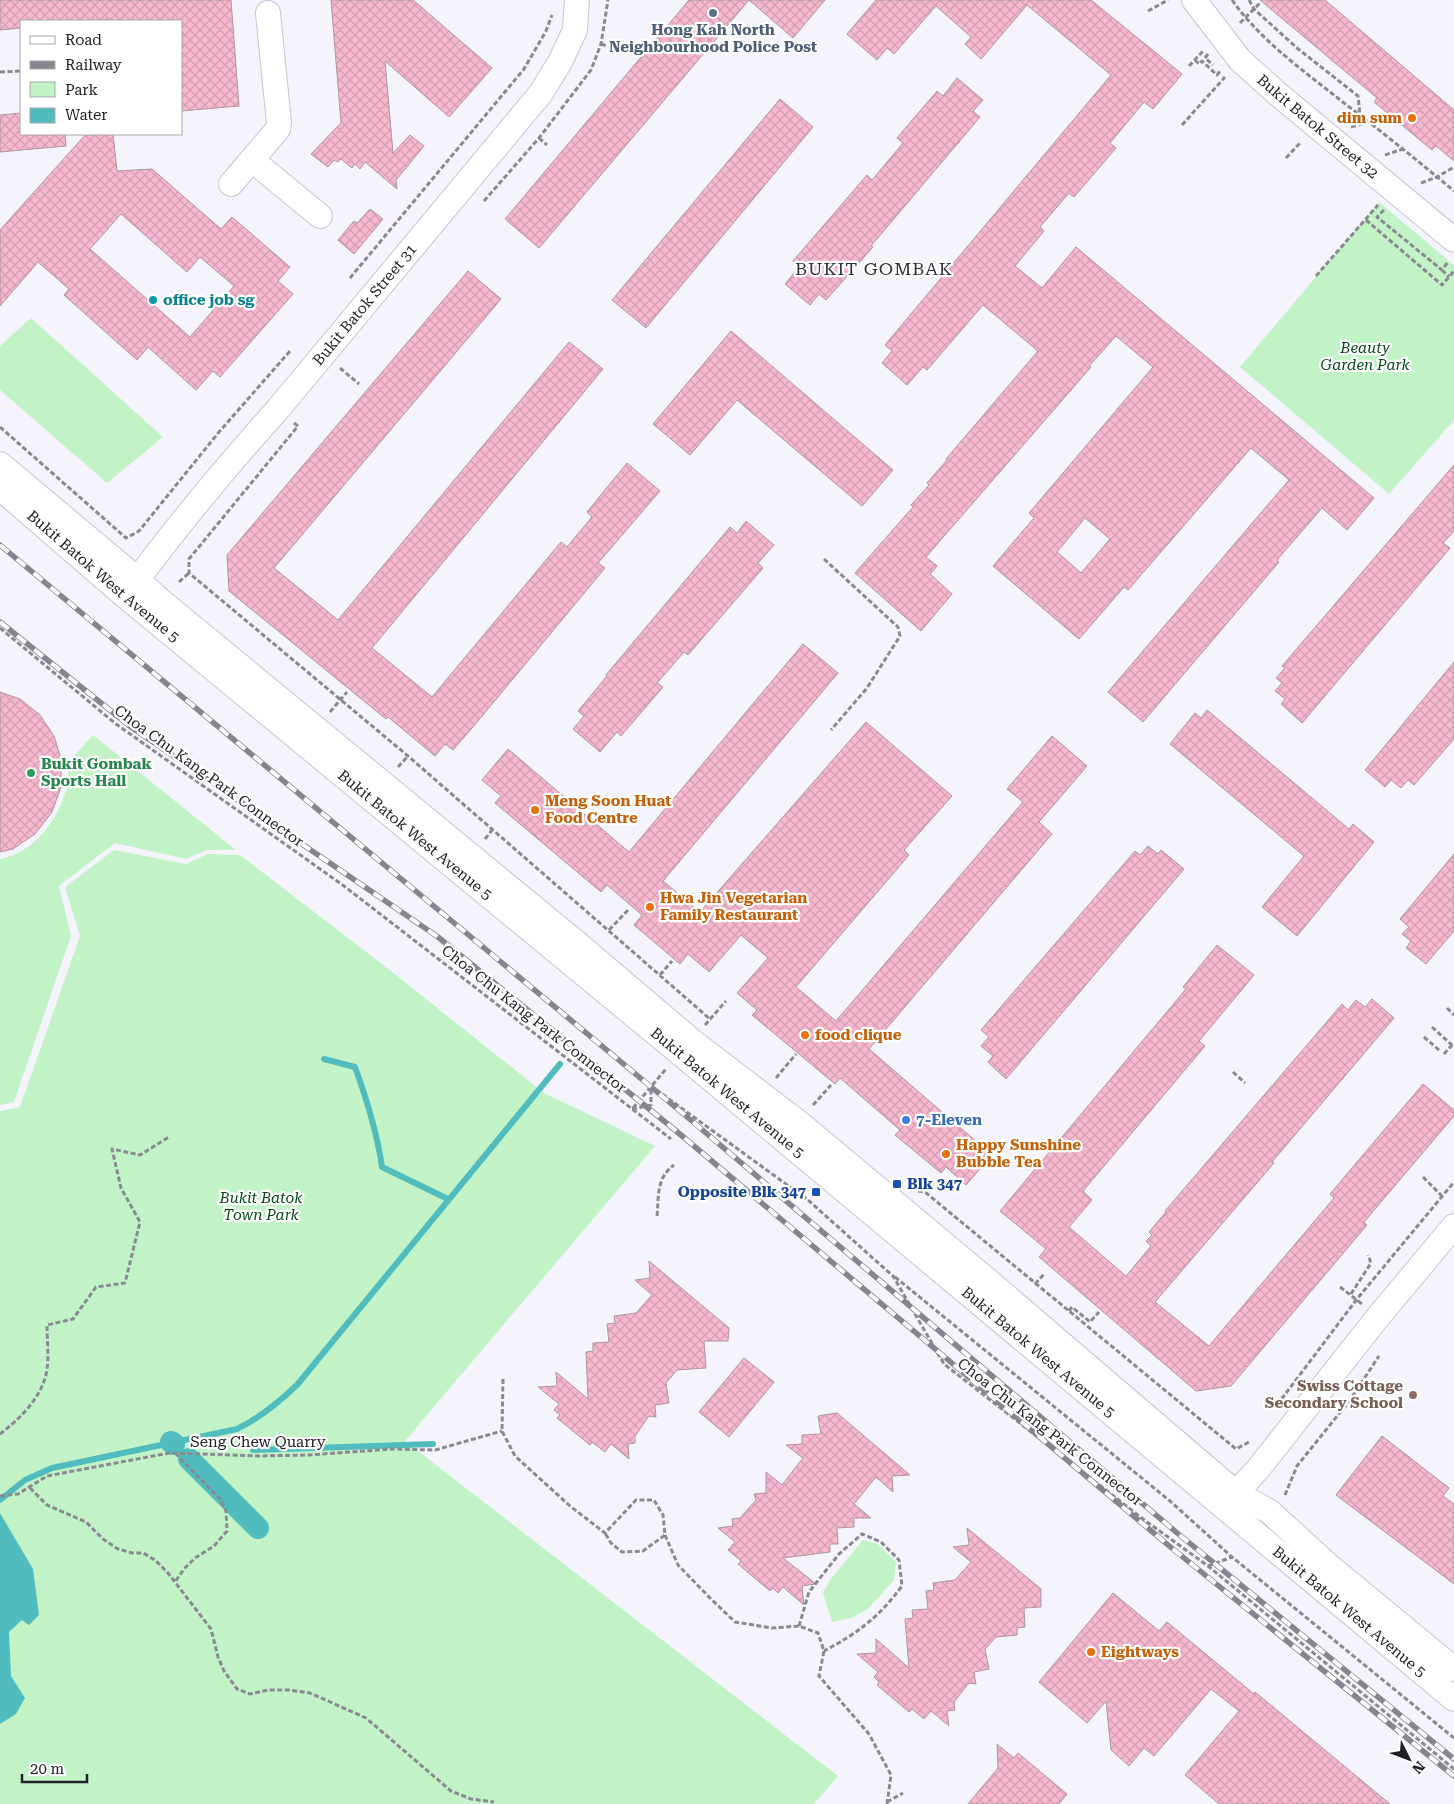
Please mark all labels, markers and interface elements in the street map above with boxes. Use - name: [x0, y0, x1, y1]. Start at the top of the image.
- marker: Hong Kah North Neighbourhood Police Post: [707, 7, 719, 19]
- legend: [20, 20, 182, 135]
- place label: Hong Kah North Neighbourhood Police Post: [609, 21, 817, 56]
- text: Road: [65, 31, 102, 49]
- text: Railway: [65, 56, 122, 74]
- street label: Bukit Batok Street 32: [1253, 71, 1382, 183]
- text: Park: [65, 81, 99, 99]
- text: Water: [65, 106, 107, 124]
- place label: dim sum: [1337, 109, 1403, 127]
- marker: dim sum: [1406, 112, 1418, 124]
- street label: Bukit Batok Street 31: [309, 240, 421, 369]
- district label: BUKIT GOMBAK: [795, 258, 953, 279]
- place label: office job sg: [163, 291, 255, 309]
- marker: office job sg: [147, 294, 159, 306]
- park label: Beauty Garden Park: [1320, 339, 1410, 374]
- street label: Bukit Batok West Avenue 5: [23, 507, 183, 646]
- street label: Choa Chu Kang Park Connector: [111, 701, 307, 851]
- place label: Bukit Gombak Sports Hall: [41, 755, 152, 790]
- street label: Bukit Batok West Avenue 5: [334, 766, 496, 904]
- marker: Bukit Gombak Sports Hall: [25, 767, 37, 779]
- place label: Meng Soon Huat Food Centre: [545, 792, 671, 827]
- marker: Meng Soon Huat Food Centre: [529, 804, 541, 816]
- place label: Hwa Jin Vegetarian Family Restaurant: [660, 889, 807, 924]
- marker: Hwa Jin Vegetarian Family Restaurant: [644, 901, 656, 913]
- street label: Choa Chu Kang Park Connector: [438, 941, 630, 1097]
- street label: Bukit Batok West Avenue 5: [647, 1024, 808, 1162]
- place label: food clique: [815, 1026, 902, 1044]
- marker: food clique: [799, 1029, 811, 1041]
- place label: 7-Eleven: [916, 1111, 982, 1129]
- marker: 7-Eleven: [900, 1114, 912, 1126]
- place label: Happy Sunshine Bubble Tea: [956, 1136, 1081, 1171]
- marker: Happy Sunshine Bubble Tea: [940, 1148, 952, 1160]
- place label: Blk 347: [907, 1175, 963, 1193]
- marker: Blk 347: [891, 1178, 903, 1190]
- place label: Opposite Blk 347: [678, 1183, 807, 1201]
- marker: Opposite Blk 347: [810, 1186, 822, 1198]
- park label: Bukit Batok Town Park: [219, 1189, 303, 1224]
- street label: Bukit Batok West Avenue 5: [958, 1283, 1119, 1421]
- street label: Choa Chu Kang Park Connector: [954, 1354, 1146, 1510]
- place label: Swiss Cottage Secondary School: [1265, 1377, 1403, 1412]
- marker: Swiss Cottage Secondary School: [1407, 1389, 1419, 1401]
- street label: Seng Chew Quarry: [190, 1433, 326, 1451]
- street label: Bukit Batok West Avenue 5: [1269, 1543, 1430, 1681]
- place label: Eightways: [1101, 1643, 1179, 1661]
- marker: Eightways: [1085, 1646, 1097, 1658]
- north arrow: [1384, 1734, 1434, 1784]
- scale bar: [22, 1752, 88, 1784]
- text: N: [1409, 1758, 1428, 1777]
- text: 20 m: [30, 1760, 65, 1778]

